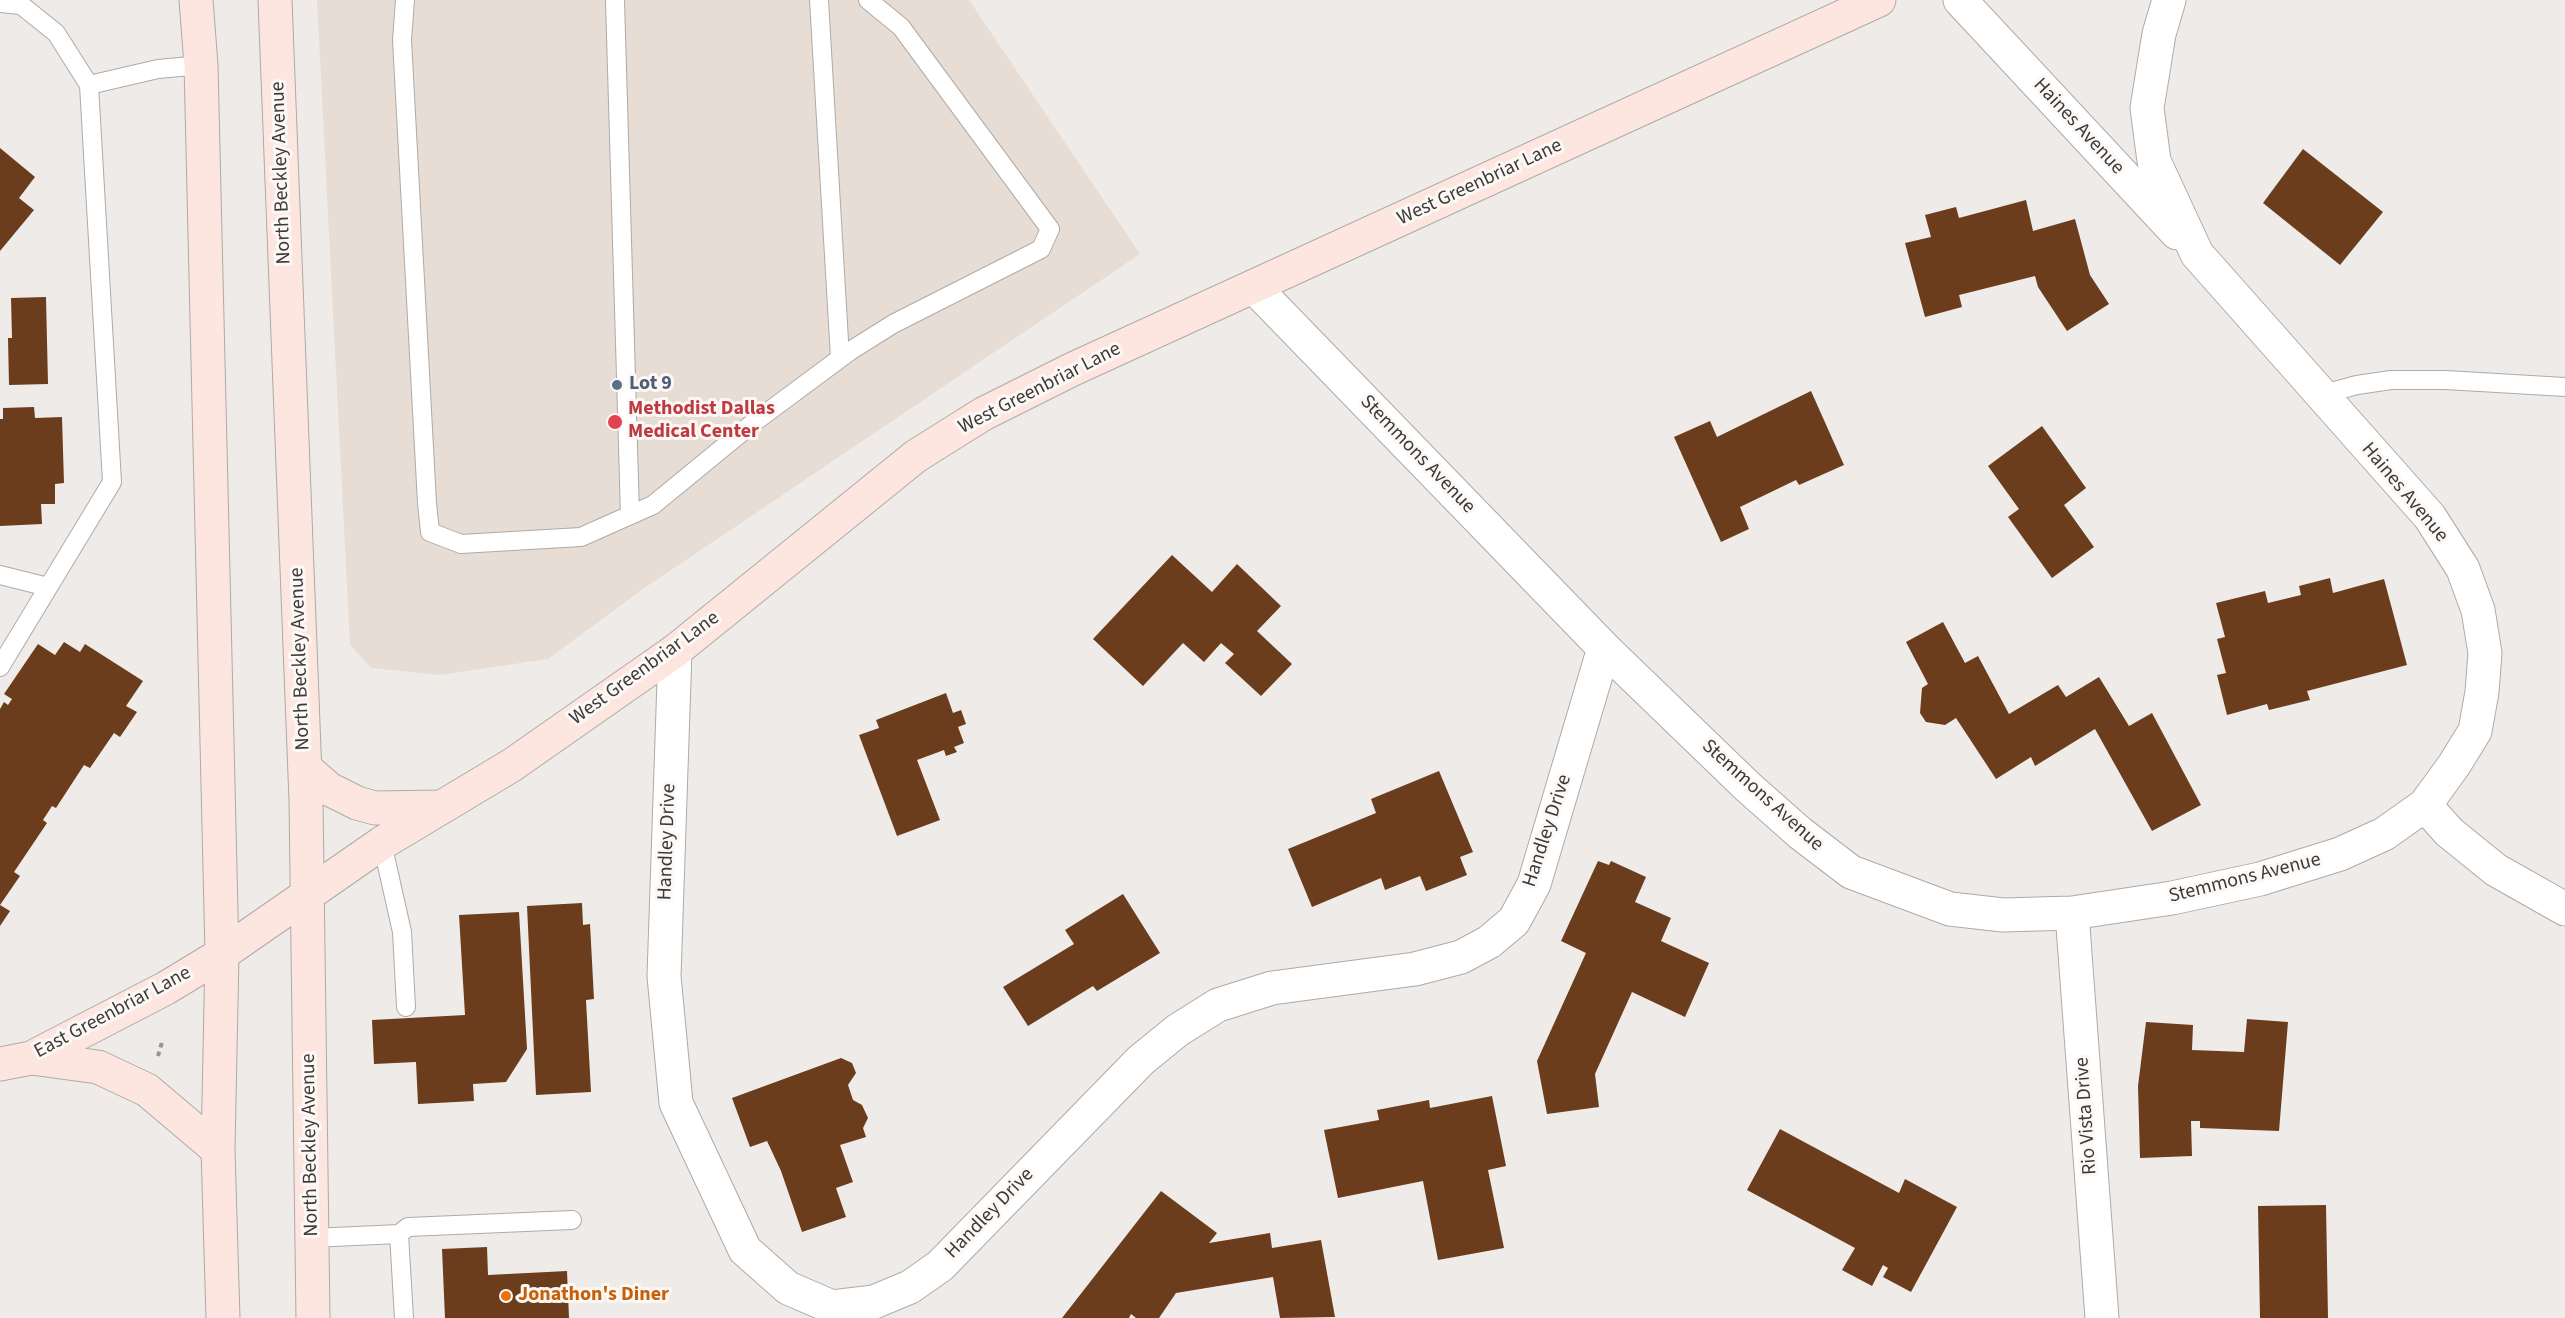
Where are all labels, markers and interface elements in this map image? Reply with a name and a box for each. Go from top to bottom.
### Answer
street label: Haines Avenue [2027,74,2129,180]
street label: North Beckley Avenue [267,81,297,265]
street label: West Greenbriar Lane [1394,134,1566,232]
street label: West Greenbriar Lane [955,338,1125,440]
place label: Lot 9 [629,373,672,397]
marker: Lot 9 [610,378,624,392]
street label: Stemmons Avenue [1354,391,1480,519]
place label: Methodist Dallas Medical Center [628,398,775,445]
marker: Methodist Dallas Medical Center [606,413,624,431]
street label: Haines Avenue [2355,438,2453,548]
street label: North Beckley Avenue [286,567,316,751]
street label: West Greenbriar Lane [566,607,724,731]
street label: Stemmons Avenue [1696,735,1828,857]
street label: Handley Drive [1519,772,1577,890]
street label: Handley Drive [654,783,682,901]
street label: Stemmons Avenue [2167,849,2323,909]
street label: East Greenbriar Lane [31,962,195,1064]
street label: North Beckley Avenue [297,1053,325,1237]
street label: Rio Vista Drive [2071,1056,2103,1176]
street label: Handley Drive [941,1164,1039,1264]
place label: Jonathon's Diner [518,1284,669,1308]
marker: Jonathon's Diner [499,1289,513,1303]

